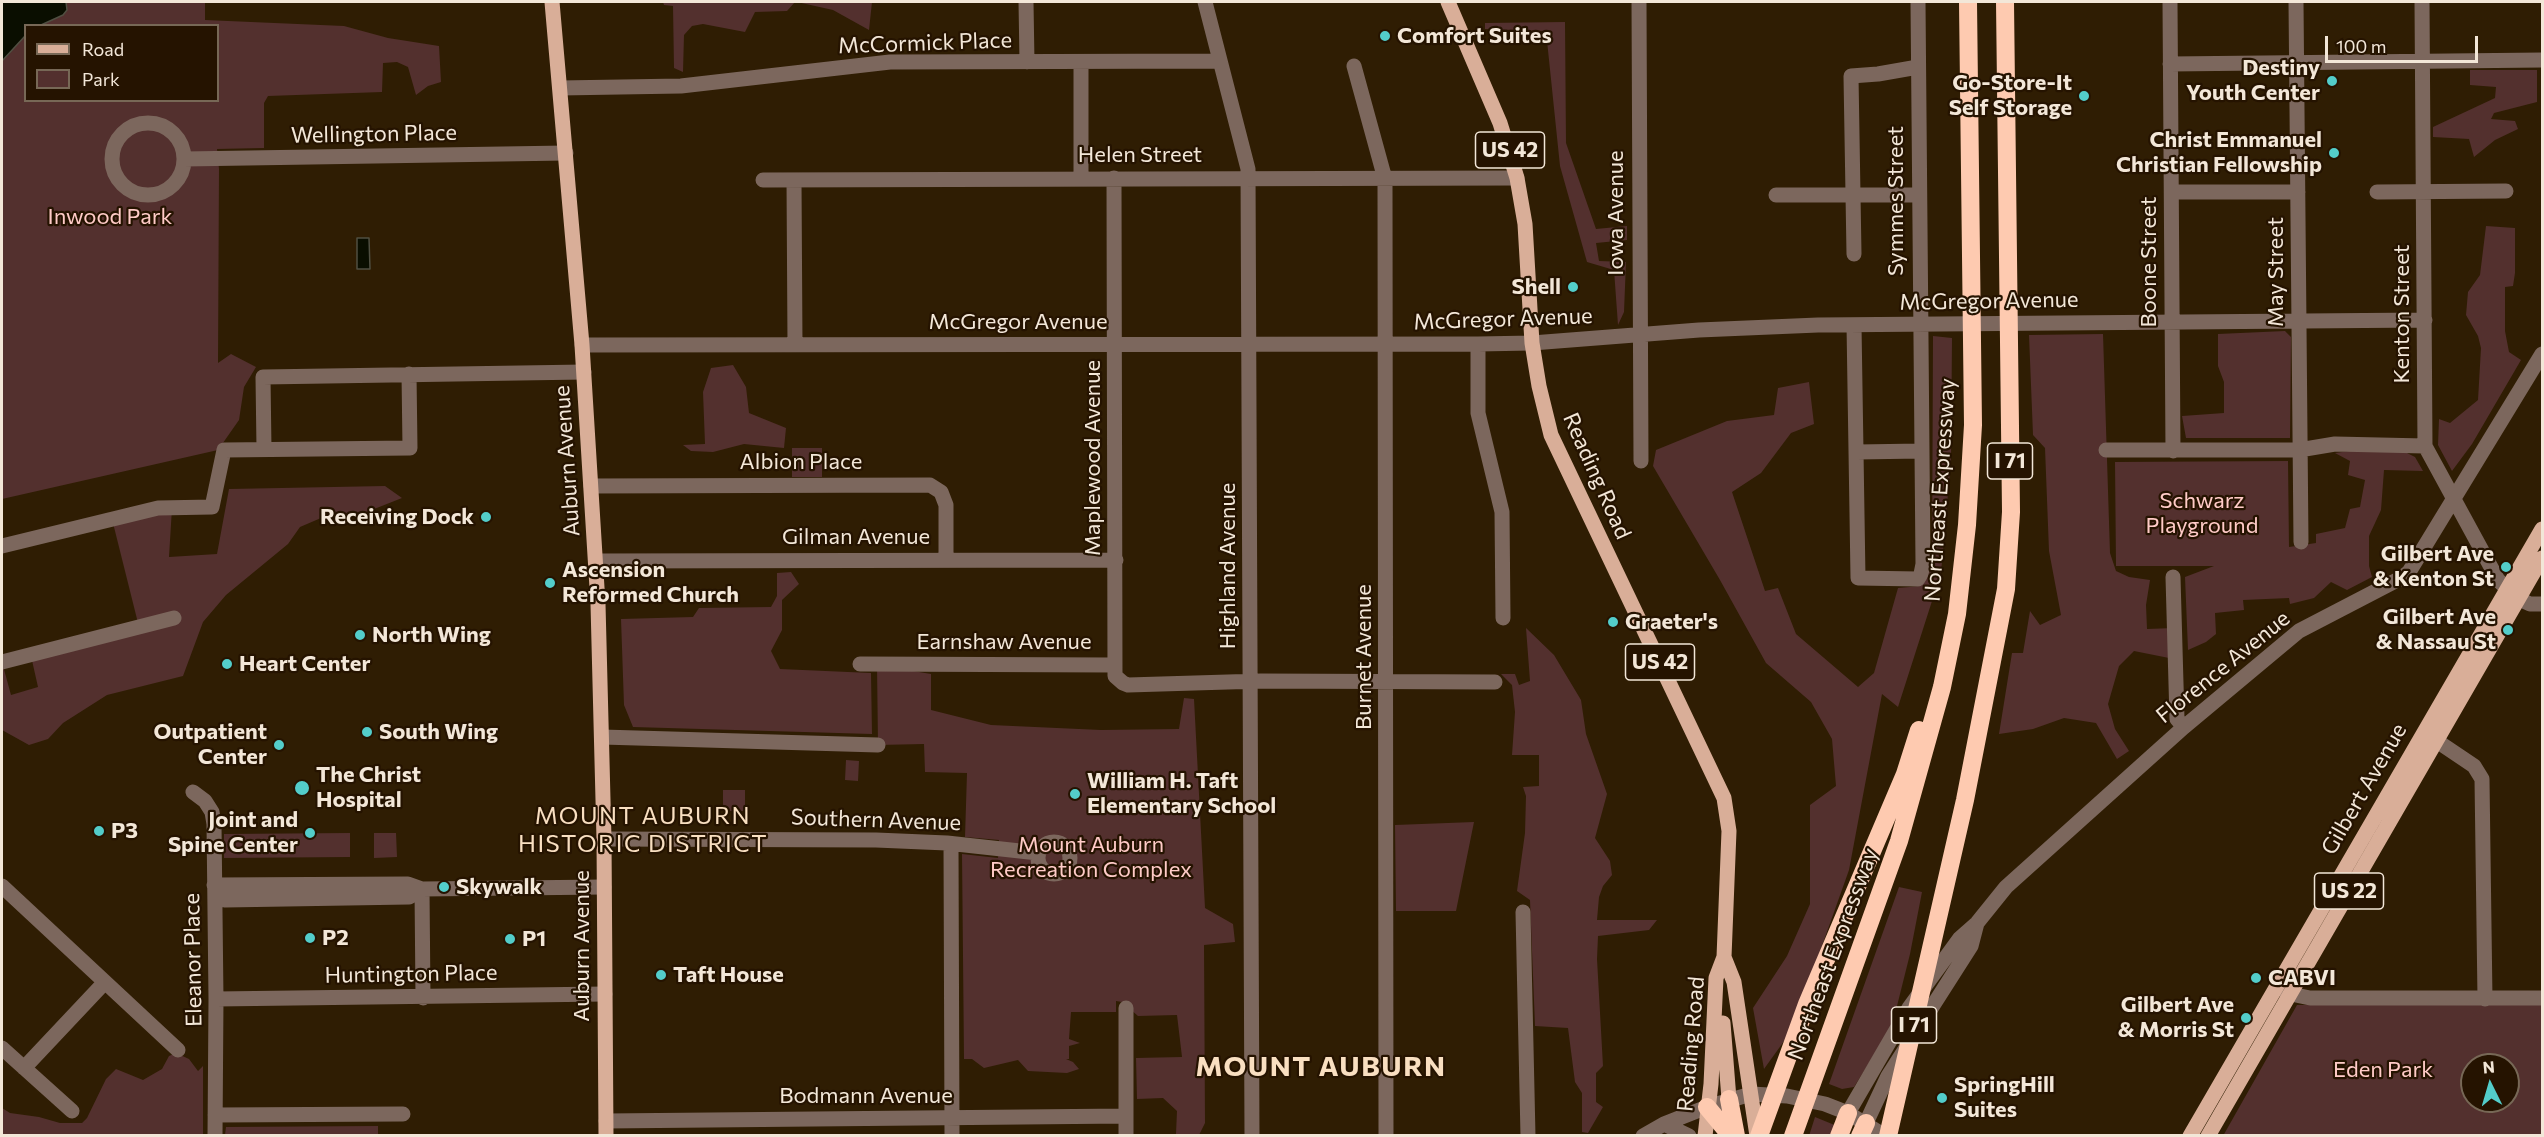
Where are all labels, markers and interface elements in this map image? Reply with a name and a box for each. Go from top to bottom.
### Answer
place label: Comfort Suites [1397,23,1552,49]
legend [24,24,219,102]
scale bar [2328,24,2481,62]
street label: McCormick Place [838,27,1012,59]
marker: Comfort Suites [1378,29,1392,43]
text: 100 m [2336,35,2386,57]
text: Road [82,38,124,60]
place label: Destiny Youth Center [2186,55,2320,106]
text: Park [82,68,120,90]
place label: Go-Store-It Self Storage [1949,70,2072,122]
marker: Destiny Youth Center [2325,74,2339,88]
marker: Go-Store-It Self Storage [2077,89,2091,103]
street label: Wellington Place [291,119,457,149]
street label: Symmes Street [1883,126,1909,276]
place label: Christ Emmanuel Christian Fellowship [2116,127,2322,178]
road number: US 42 [1476,132,1544,168]
street label: Helen Street [1078,142,1202,168]
marker: Christ Emmanuel Christian Fellowship [2327,146,2341,160]
street label: Iowa Avenue [1603,150,1629,276]
street label: Boone Street [2136,196,2162,328]
park label: Inwood Park [48,204,172,230]
street label: May Street [2263,217,2289,327]
street label: Kenton Street [2389,244,2415,384]
place label: Shell [1511,274,1561,300]
marker: Shell [1566,280,1580,294]
street label: McGregor Avenue [1899,286,2079,316]
street label: McGregor Avenue [1413,303,1593,335]
street label: McGregor Avenue [928,309,1108,335]
street label: Maplewood Avenue [1080,360,1106,556]
street label: Northeast Expressway [1919,377,1961,603]
street label: Auburn Avenue [549,385,585,537]
street label: Reading Road [1557,409,1637,543]
road number: I 71 [1988,443,2032,479]
street label: Albion Place [740,449,862,475]
street label: Highland Avenue [1215,483,1241,649]
park label: Schwarz Playground [2146,488,2258,540]
place label: Receiving Dock [320,504,474,530]
marker: Receiving Dock [479,510,493,524]
street label: Gilman Avenue [782,524,930,550]
place label: Gilbert Ave & Kenton St [2373,541,2494,592]
place label: Ascension Reformed Church [562,557,739,608]
marker: Gilbert Ave & Kenton St [2499,560,2513,574]
marker: Ascension Reformed Church [543,576,557,590]
street label: Burnet Avenue [1351,584,1377,730]
place label: Gilbert Ave & Nassau St [2376,604,2496,656]
street label: Florence Avenue [2151,605,2295,729]
place label: Graeter's [1625,609,1718,635]
marker: Graeter's [1606,615,1620,629]
place label: North Wing [372,622,491,648]
marker: Gilbert Ave & Nassau St [2501,623,2515,637]
marker: North Wing [353,628,367,642]
street label: Earnshaw Avenue [917,629,1091,655]
road number: US 42 [1626,644,1694,680]
place label: Heart Center [239,651,370,677]
marker: Heart Center [220,657,234,671]
place label: Outpatient Center [154,719,267,770]
place label: South Wing [379,719,498,745]
street label: Gilbert Avenue [2316,719,2412,859]
marker: South Wing [360,725,374,739]
marker: Outpatient Center [272,738,286,752]
place label: The Christ Hospital [316,762,421,813]
place label: William H. Taft Elementary School [1087,768,1276,819]
marker: The Christ Hospital [293,779,311,797]
marker: William H. Taft Elementary School [1068,787,1082,801]
district label: MOUNT AUBURN HISTORIC DISTRICT [518,802,768,858]
street label: Southern Avenue [790,804,962,836]
place label: Joint and Spine Center [168,807,298,858]
place label: P3 [111,818,138,844]
marker: P3 [92,824,106,838]
marker: Joint and Spine Center [303,826,317,840]
park label: Mount Auburn Recreation Complex [990,832,1192,884]
street label: Northeast Expressway [1782,844,1884,1064]
street label: Auburn Avenue [569,870,595,1022]
road number: US 22 [2314,873,2384,909]
place label: Skywalk [456,874,542,900]
marker: Skywalk [437,880,451,894]
street label: Eleanor Place [179,893,207,1027]
place label: P2 [322,925,349,951]
place label: P1 [522,926,546,952]
marker: P2 [303,931,317,945]
marker: P1 [503,932,517,946]
street label: Huntington Place [324,959,498,989]
place label: Taft House [673,962,784,988]
place label: CABVI [2268,965,2336,991]
marker: Taft House [654,968,668,982]
marker: CABVI [2249,971,2263,985]
street label: Reading Road [1672,975,1710,1113]
place label: Gilbert Ave & Morris St [2118,992,2234,1044]
road number: I 71 [1892,1007,1936,1043]
marker: Gilbert Ave & Morris St [2239,1011,2253,1025]
district label: MOUNT AUBURN [1195,1050,1447,1084]
north arrow [2460,1053,2520,1113]
park label: Eden Park [2333,1057,2433,1083]
text: N [2482,1057,2495,1077]
place label: SpringHill Suites [1954,1072,2055,1124]
street label: Bodmann Avenue [779,1083,953,1109]
marker: SpringHill Suites [1935,1091,1949,1105]

